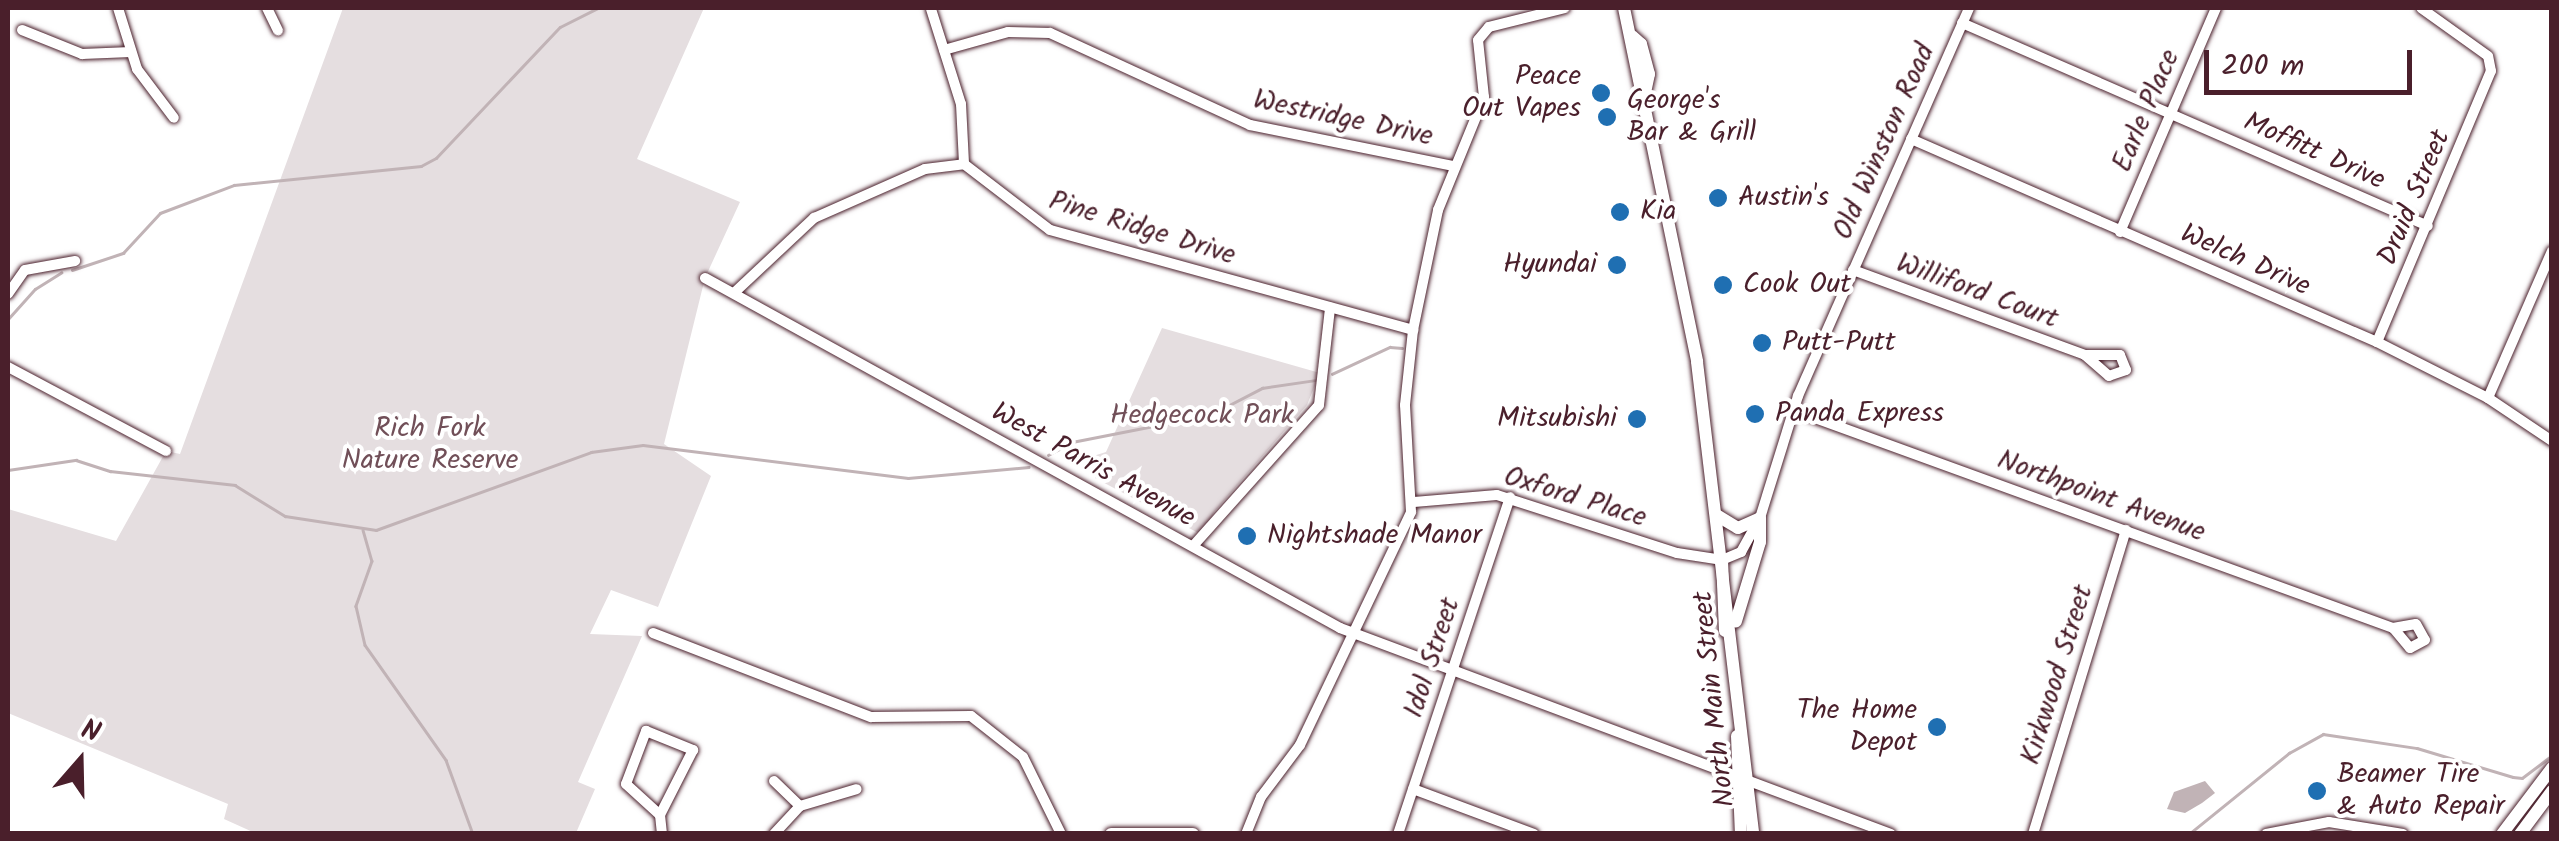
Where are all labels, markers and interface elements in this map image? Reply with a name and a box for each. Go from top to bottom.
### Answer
scale bar [2209,30,2416,92]
street label: Old Winston Road [1827,39,1943,245]
text: 200 m [2221,43,2304,91]
street label: Earle Place [2106,45,2188,177]
place label: Peace Out Vapes [1462,60,1581,126]
marker: Peace Out Vapes [1590,82,1612,104]
street label: Westridge Drive [1250,84,1436,154]
place label: George's Bar & Grill [1627,84,1756,150]
marker: George's Bar & Grill [1596,106,1618,128]
street label: Moffitt Drive [2238,106,2390,198]
street label: Druid Street [2371,125,2459,271]
place label: Austin's [1738,181,1829,215]
street label: Pine Ridge Drive [1045,185,1239,273]
marker: Austin's [1707,187,1729,209]
place label: Kia [1640,195,1676,229]
marker: Kia [1609,201,1631,223]
street label: Welch Drive [2175,217,2315,305]
street label: Williford Court [1892,247,2062,337]
place label: Hyundai [1503,248,1597,282]
marker: Hyundai [1606,254,1628,276]
place label: Cook Out [1743,268,1851,302]
marker: Cook Out [1712,274,1734,296]
place label: Putt-Putt [1782,326,1896,360]
marker: Putt-Putt [1751,332,1773,354]
street label: West Parris Avenue [985,396,1201,536]
place label: Panda Express [1775,397,1944,431]
park label: Hedgecock Park [1110,399,1294,433]
place label: Mitsubishi [1497,402,1617,436]
marker: Panda Express [1744,403,1766,425]
marker: Mitsubishi [1626,408,1648,430]
park label: Rich Fork Nature Reserve [342,412,518,478]
street label: Northpoint Avenue [1992,444,2210,550]
street label: Oxford Place [1500,460,1650,536]
place label: Nightshade Manor [1267,519,1482,553]
marker: Nightshade Manor [1236,525,1258,547]
street label: Kirkwood Street [2015,581,2101,769]
street label: North Main Street [1687,589,1743,809]
street label: Idol Street [1398,594,1468,722]
place label: The Home Depot [1797,694,1917,760]
text: N [74,708,106,757]
north arrow [30,711,130,811]
marker: The Home Depot [1926,716,1948,738]
place label: Beamer Tire & Auto Repair [2337,758,2505,824]
marker: Beamer Tire & Auto Repair [2306,780,2328,802]

